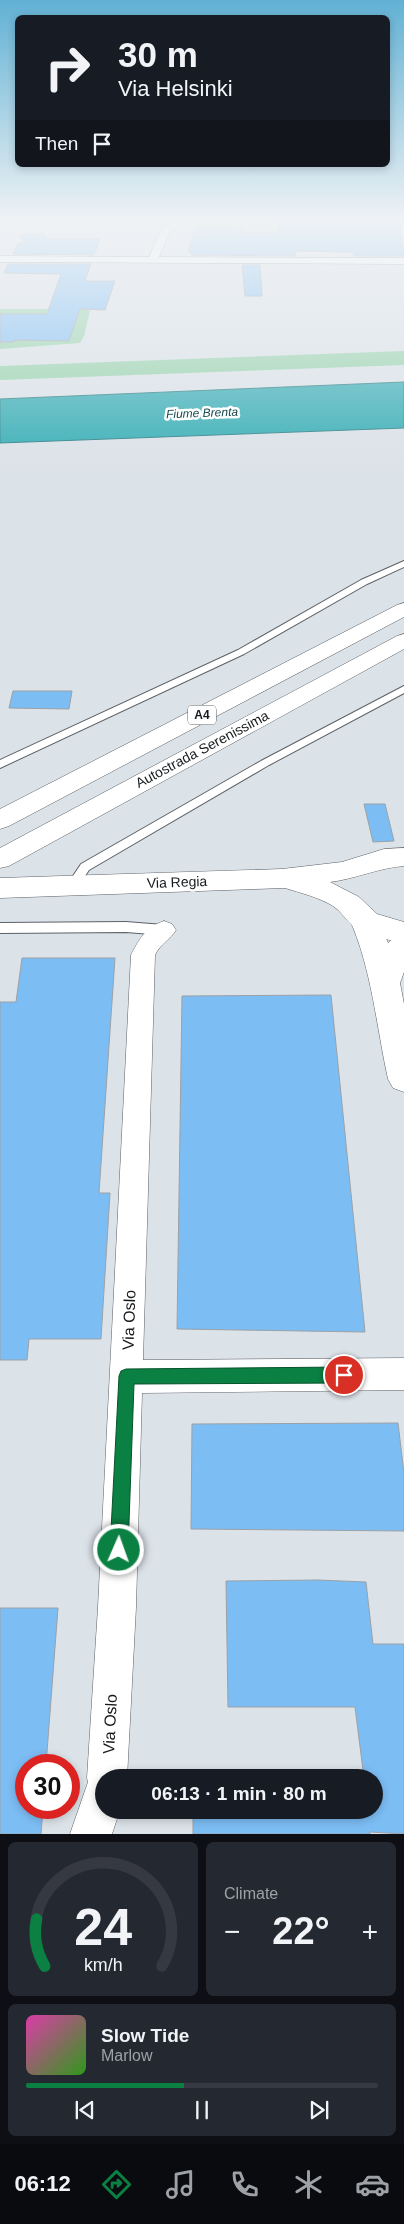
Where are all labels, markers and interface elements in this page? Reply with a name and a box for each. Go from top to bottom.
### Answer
icon: right [35,35,100,100]
text: 30 m [118,35,198,74]
text: Via Helsinki [118,76,233,101]
icon: arrive [88,130,116,158]
text: Then [35,133,78,154]
water label: Fiume Brenta [166,405,239,421]
road number: A4 [188,706,216,724]
street label: Autostrada Serenissima [133,707,272,791]
street label: Via Regia [147,873,208,891]
street label: Via Oslo [119,1290,139,1350]
pin [323,1354,365,1396]
icon: arrive [330,1361,358,1389]
position arrow [92,1523,144,1575]
street label: Via Oslo [100,1693,120,1754]
speed limit sign: 30 [15,1754,80,1819]
text: 06:13 · 1 min · 80 m [151,1783,327,1804]
text: Climate [224,1885,278,1902]
text: 24 [74,1898,132,1956]
text: 22° [272,1910,330,1952]
text: − [224,1916,240,1947]
text: + [362,1916,378,1947]
text: km/h [84,1955,122,1975]
text: Slow Tide [101,2025,189,2046]
text: Marlow [101,2047,153,2064]
icon: previous [71,2096,99,2124]
icon: pause [188,2096,216,2124]
icon: next [305,2096,333,2124]
icon: directions [99,2167,134,2202]
icon: music [163,2167,198,2202]
icon: phone [227,2167,262,2202]
icon: climate [291,2167,326,2202]
icon: car [355,2167,390,2202]
text: 06:12 [14,2171,71,2196]

